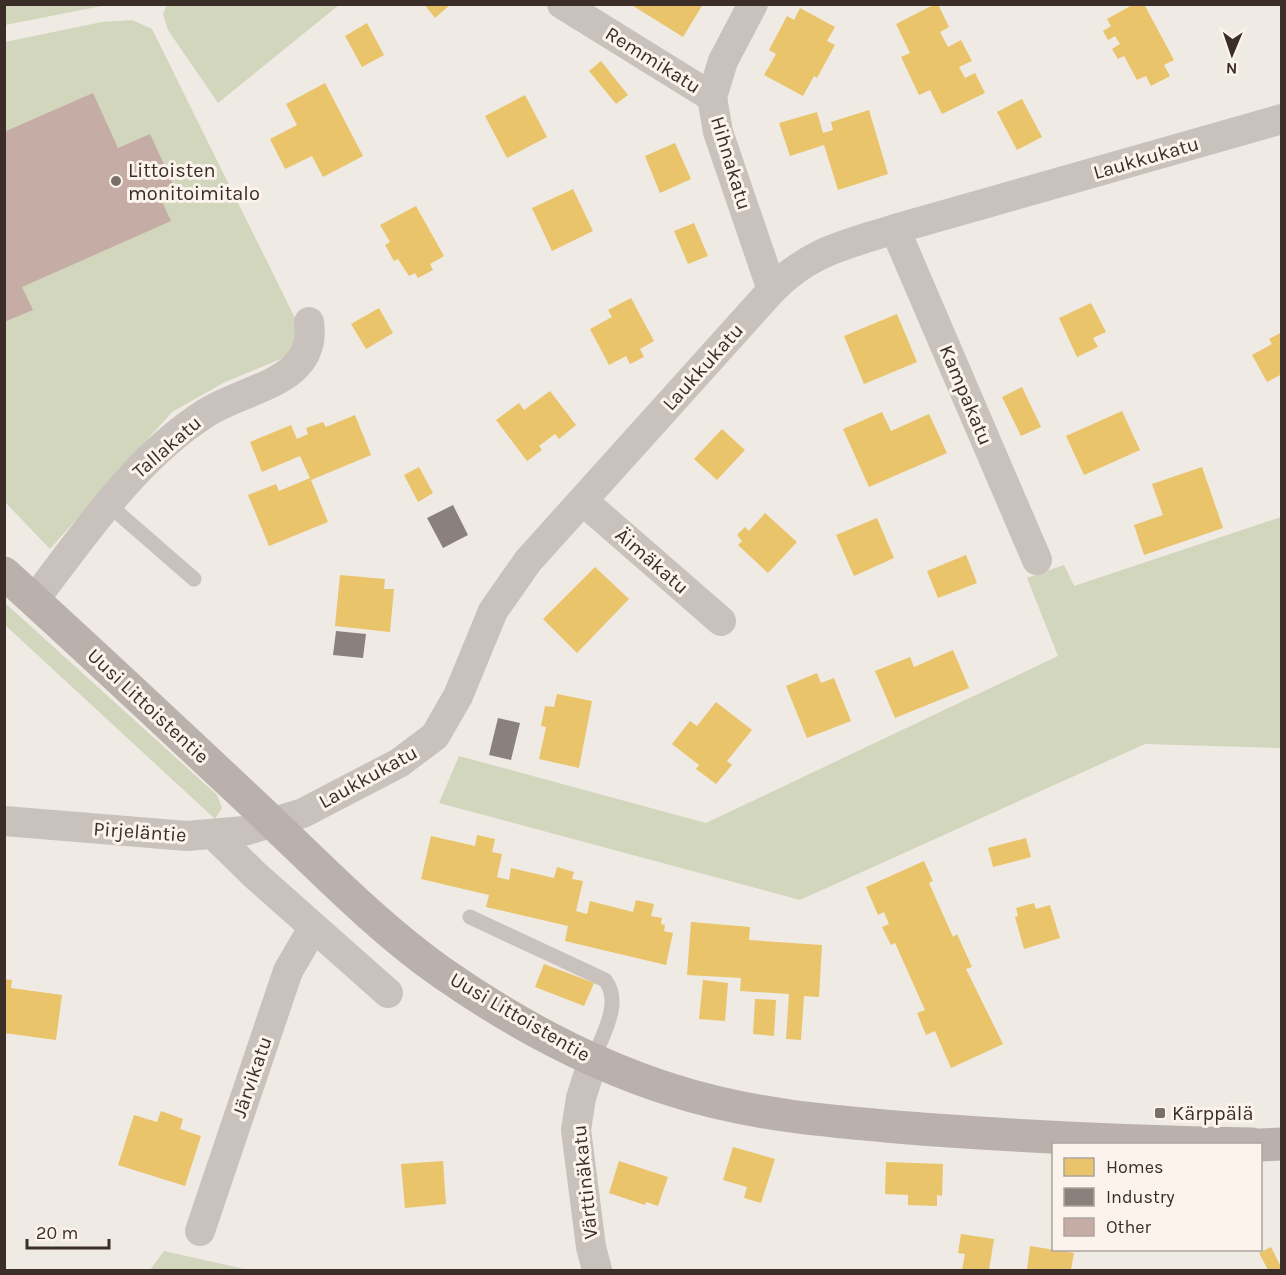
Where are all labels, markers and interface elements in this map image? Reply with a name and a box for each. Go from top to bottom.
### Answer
street label: Remmikatu [601,22,705,98]
north arrow [1202,24,1262,84]
text: N [1225,59,1238,78]
street label: Hihnakatu [706,114,756,212]
street label: Laukkukatu [1090,132,1202,184]
place label: Littoisten monitoimitalo [128,159,260,205]
marker: Littoisten monitoimitalo [109,174,123,188]
street label: Laukkukatu [658,319,748,415]
street label: Kampakatu [935,341,997,449]
street label: Tallakatu [128,411,206,483]
street label: Äimäkatu [611,523,693,599]
street label: Uusi Littoistentie [82,644,214,768]
street label: Laukkukatu [315,741,421,813]
street label: Pirjeläntie [93,817,187,847]
street label: Uusi Littoistentie [446,968,594,1066]
street label: Järvikatu [227,1033,277,1121]
place label: Kärppälä [1172,1102,1253,1125]
marker: Kärppälä [1153,1106,1167,1120]
street label: Värttinäkatu [568,1124,602,1240]
legend [1052,1143,1262,1251]
text: Homes [1106,1156,1163,1178]
text: Industry [1106,1186,1175,1208]
scale bar [27,1212,110,1250]
text: Other [1106,1216,1151,1238]
text: 20 m [36,1222,78,1244]

